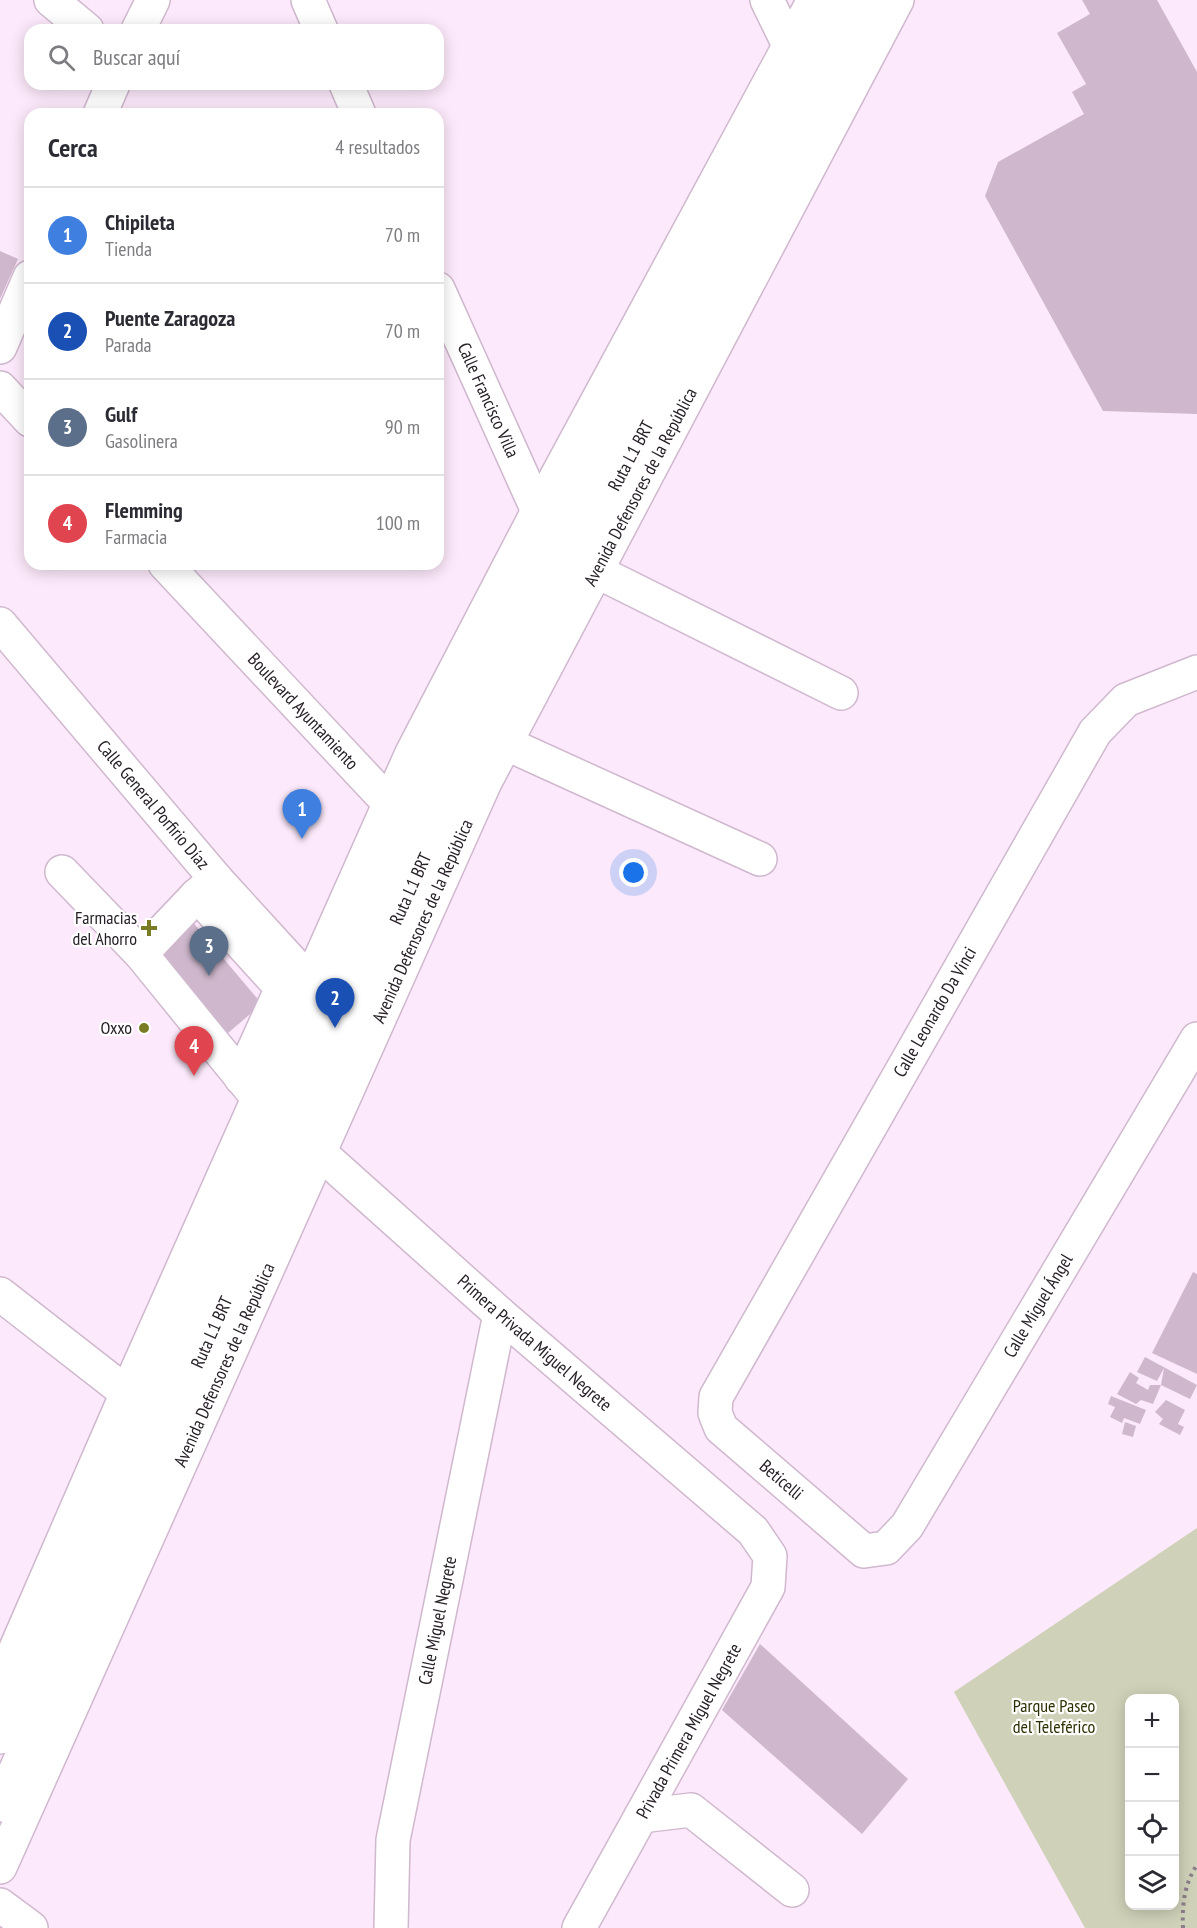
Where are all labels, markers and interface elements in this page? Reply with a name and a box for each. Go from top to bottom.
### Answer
search box [24,24,444,90]
icon: search [45,41,78,74]
text: Buscar aquí [93,43,180,71]
text: Cerca [48,131,98,164]
text: 4 resultados [335,134,420,160]
text: Chipileta [105,208,175,236]
text: 1 [63,222,72,248]
text: 70 m [385,222,420,248]
text: Tienda [105,236,152,262]
text: Puente Zaragoza [105,304,235,332]
text: 2 [63,318,72,344]
text: 70 m [385,318,420,344]
text: Parada [105,332,152,358]
street label: Calle Francisco Villa [453,339,524,461]
street label: Avenida Defensores de la República [578,384,702,590]
text: Gulf [105,400,137,428]
text: 3 [63,414,72,440]
text: 90 m [385,414,420,440]
street label: Ruta L1 BRT [602,417,658,495]
text: Gasolinera [105,428,178,454]
text: Flemming [105,496,183,524]
text: 4 [63,510,72,536]
text: 100 m [376,510,420,536]
text: Farmacia [105,524,167,550]
street label: Boulevard Ayuntamiento [243,648,364,774]
street label: Calle General Porfirio Díaz [92,735,215,874]
pin: 1 [282,790,322,839]
street label: Avenida Defensores de la República [367,816,478,1026]
street label: Ruta L1 BRT [384,849,436,928]
your location [619,858,648,887]
place label: Farmacias del Ahorro [72,906,137,950]
marker: Farmacias del Ahorro [142,921,156,935]
pin: 3 [190,926,228,976]
street label: Calle Leonardo Da Vinci [888,943,981,1081]
pin: 2 [316,978,354,1028]
place label: Oxxo [101,1016,132,1039]
marker: Oxxo [137,1021,151,1035]
pin: 4 [174,1026,214,1076]
street label: Calle Miguel Ángel [998,1249,1078,1362]
street label: Avenida Defensores de la República [168,1259,280,1470]
street label: Primera Privada Miguel Negrete [453,1269,617,1416]
street label: Ruta L1 BRT [185,1293,237,1372]
street label: Beticelli [755,1454,808,1505]
street label: Calle Miguel Negrete [413,1554,461,1687]
street label: Privada Primera Miguel Negrete [631,1639,746,1822]
park label: Parque Paseo del Teleférico [1013,1694,1096,1738]
map controls [1125,1694,1179,1910]
button: + [1125,1694,1179,1748]
button: − [1125,1748,1179,1802]
button: locate [1125,1802,1179,1856]
button: layers [1125,1856,1179,1910]

